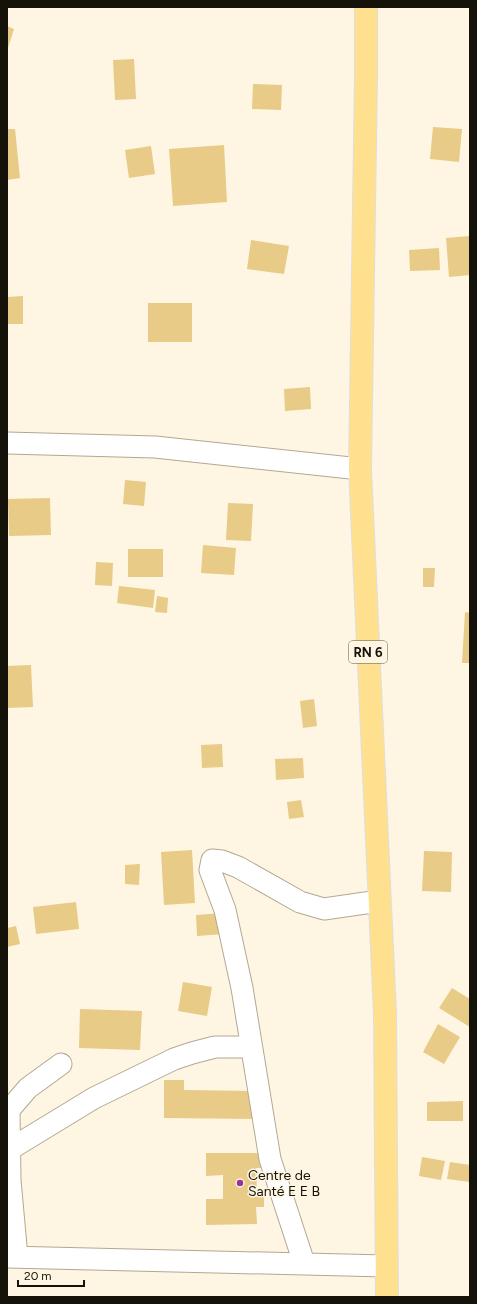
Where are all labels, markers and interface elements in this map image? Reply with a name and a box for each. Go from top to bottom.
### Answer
road number: RN 6 [349,641,387,663]
place label: Centre de Santé E E B [248,1167,320,1200]
marker: Centre de Santé E E B [235,1178,245,1188]
scale bar [18,1262,84,1288]
text: 20 m [24,1269,52,1283]

